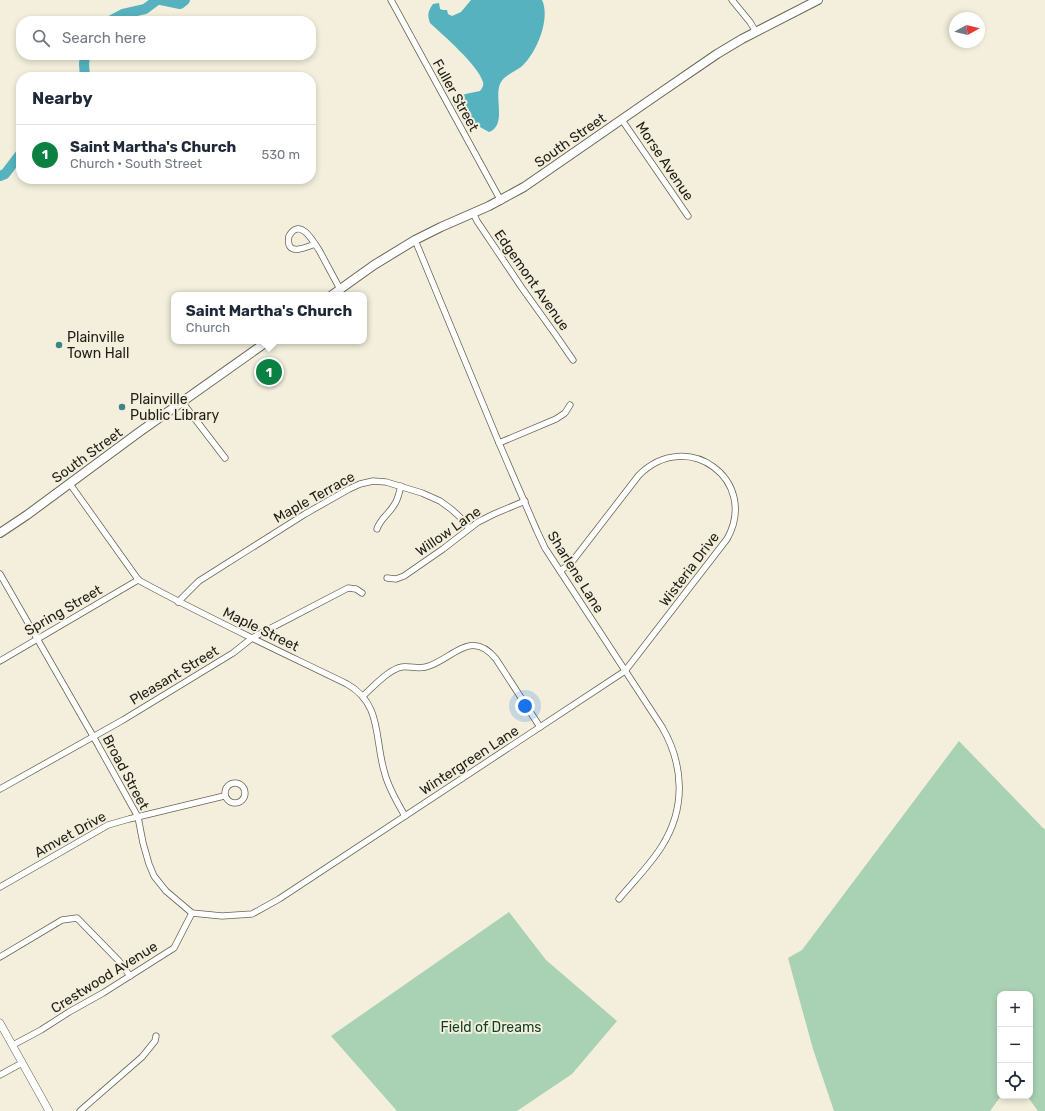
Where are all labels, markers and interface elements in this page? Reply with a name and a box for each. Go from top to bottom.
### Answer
north arrow [949,12,985,48]
search box [16,16,316,60]
icon: search [30,27,52,49]
text: Search here [62,29,146,47]
street label: Fuller Street [429,56,483,135]
text: Nearby [32,88,93,108]
street label: South Street [531,109,610,171]
street label: Morse Avenue [632,119,697,204]
text: Saint Martha's Church [70,138,236,156]
text: 1 [42,147,48,162]
text: 530 m [261,147,300,162]
text: Church · South Street [70,156,202,171]
street label: Edgemont Avenue [490,227,573,334]
popup [171,292,367,344]
text: Saint Martha's Church [186,302,352,320]
text: Church [186,320,230,335]
place label: Plainville Town Hall [67,329,129,362]
marker: Plainville Town Hall [54,340,64,350]
pin: 1 [256,357,282,387]
place label: Plainville Public Library [130,391,220,424]
marker: Plainville Public Library [117,402,127,412]
street label: South Street [49,424,126,487]
street label: Maple Terrace [271,468,358,527]
street label: Willow Lane [412,503,484,560]
street label: Sharlene Lane [544,528,608,616]
street label: Wisteria Drive [656,529,723,610]
street label: Spring Street [22,581,105,639]
street label: Maple Street [220,604,302,655]
street label: Pleasant Street [127,642,222,709]
your location [515,696,535,716]
street label: Wintergreen Lane [417,722,522,799]
street label: Broad Street [99,732,153,813]
street label: Amvet Drive [31,808,109,861]
street label: Crestwood Avenue [48,938,161,1017]
map controls [997,991,1033,1099]
button: + [997,991,1033,1027]
park label: Field of Dreams [440,1019,542,1036]
button: − [997,1027,1033,1063]
button: locate [997,1063,1033,1099]

